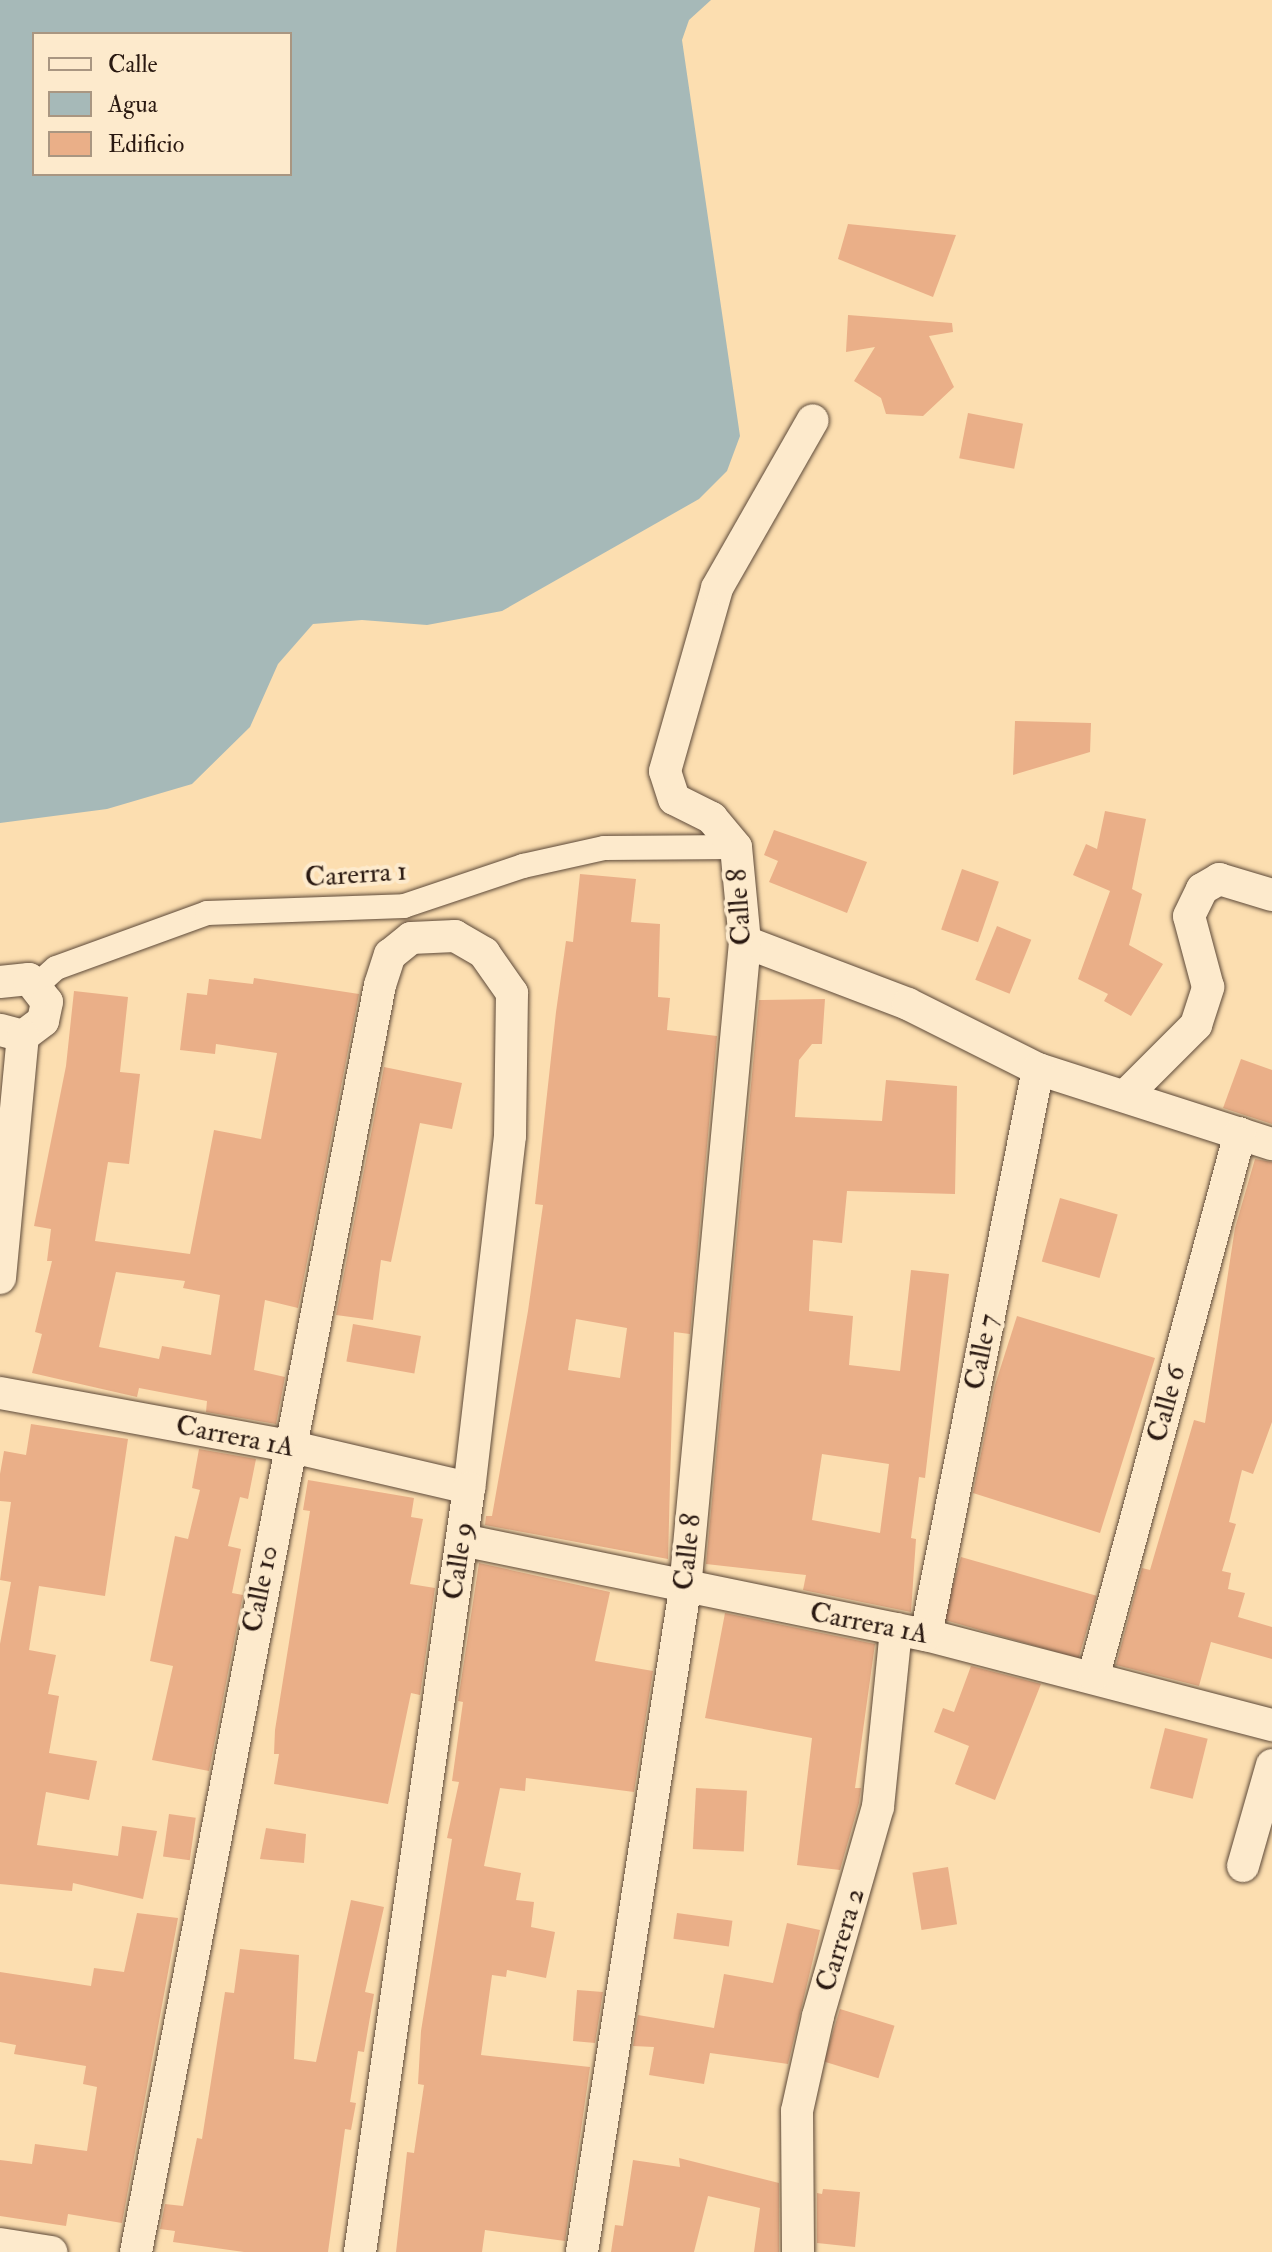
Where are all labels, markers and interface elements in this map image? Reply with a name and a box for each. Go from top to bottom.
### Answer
legend [32,32,292,176]
text: Calle [108,49,158,80]
text: Agua [108,89,158,120]
text: Edificio [108,129,184,160]
street label: Carerra 1 [304,855,408,895]
street label: Calle 8 [721,867,759,947]
street label: Calle 7 [958,1311,1006,1393]
street label: Calle 6 [1141,1362,1193,1446]
street label: Carrera 1A [173,1409,297,1465]
street label: Calle 8 [667,1512,709,1592]
street label: Calle 9 [437,1520,481,1602]
street label: Calle 10 [236,1543,286,1635]
street label: Carrera 1A [807,1596,931,1652]
street label: Carrera 2 [809,1884,873,1996]

